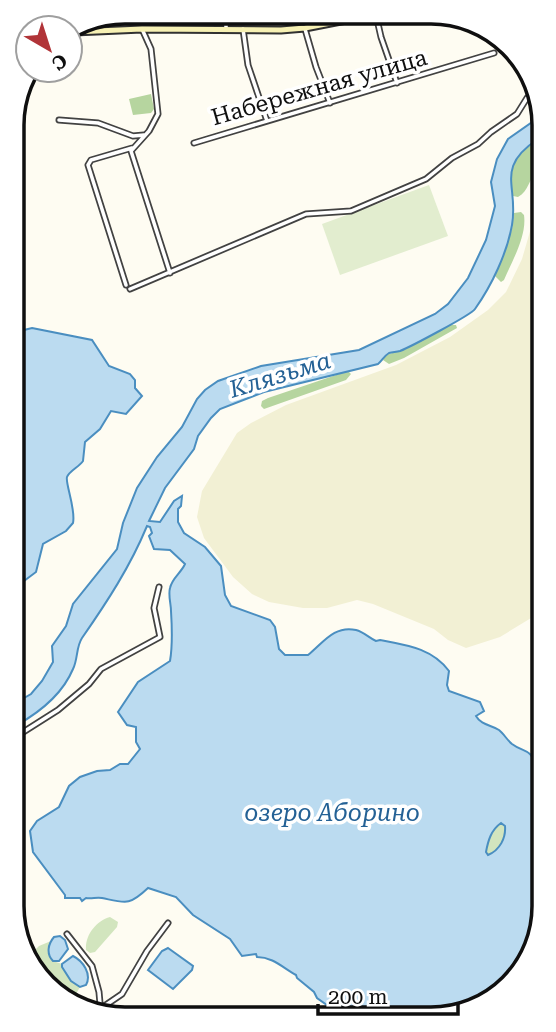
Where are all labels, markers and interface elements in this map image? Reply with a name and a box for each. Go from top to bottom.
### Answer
north arrow [14,14,84,84]
street label: Набережная улица [208,44,431,131]
text: С [47,49,72,75]
water label: Клязьма [225,346,334,404]
water label: озеро Аборино [244,799,420,827]
scale bar [318,972,458,1016]
text: 200 m [328,985,388,1009]

